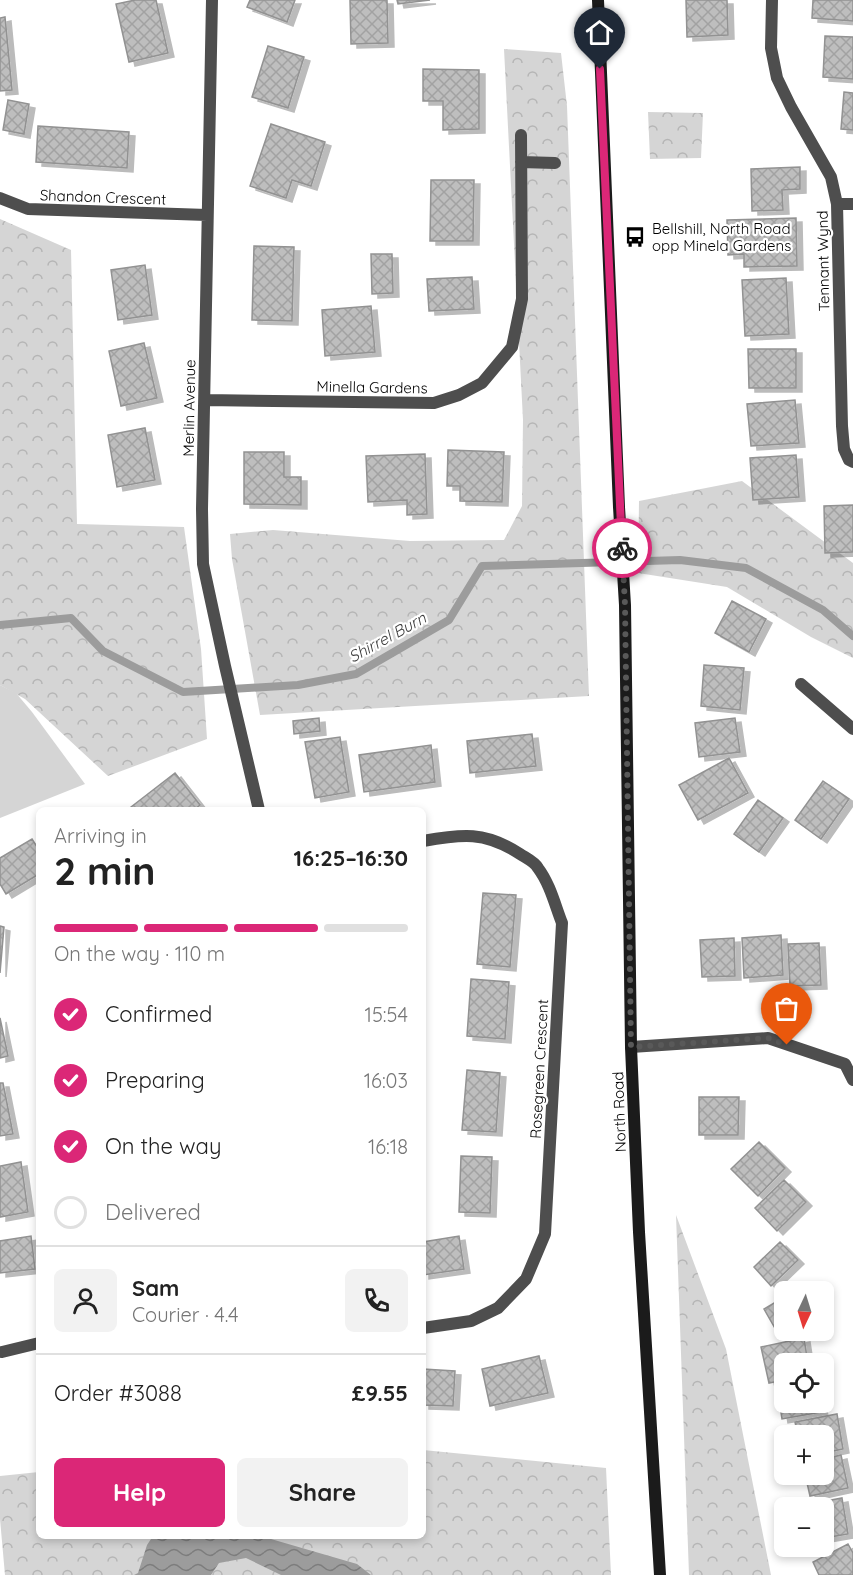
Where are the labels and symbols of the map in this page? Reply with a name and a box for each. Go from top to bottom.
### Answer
pin [574,7,625,69]
street label: Shandon Crescent [40,185,166,209]
street label: Tennant Wynd [813,210,833,312]
place label: Bellshill, North Road opp Minela Gardens [652,219,791,255]
bus stop icon: Bellshill, North Road opp Minela Gardens [623,225,647,249]
street label: Merlin Avenue [179,359,199,457]
street label: Minella Gardens [316,377,428,397]
courier [592,518,652,578]
water label: Shirrel Burn [345,607,430,666]
pin [761,983,812,1045]
street label: Rosegreen Crescent [526,999,552,1139]
street label: North Road [608,1071,630,1153]
north arrow [774,1281,834,1341]

